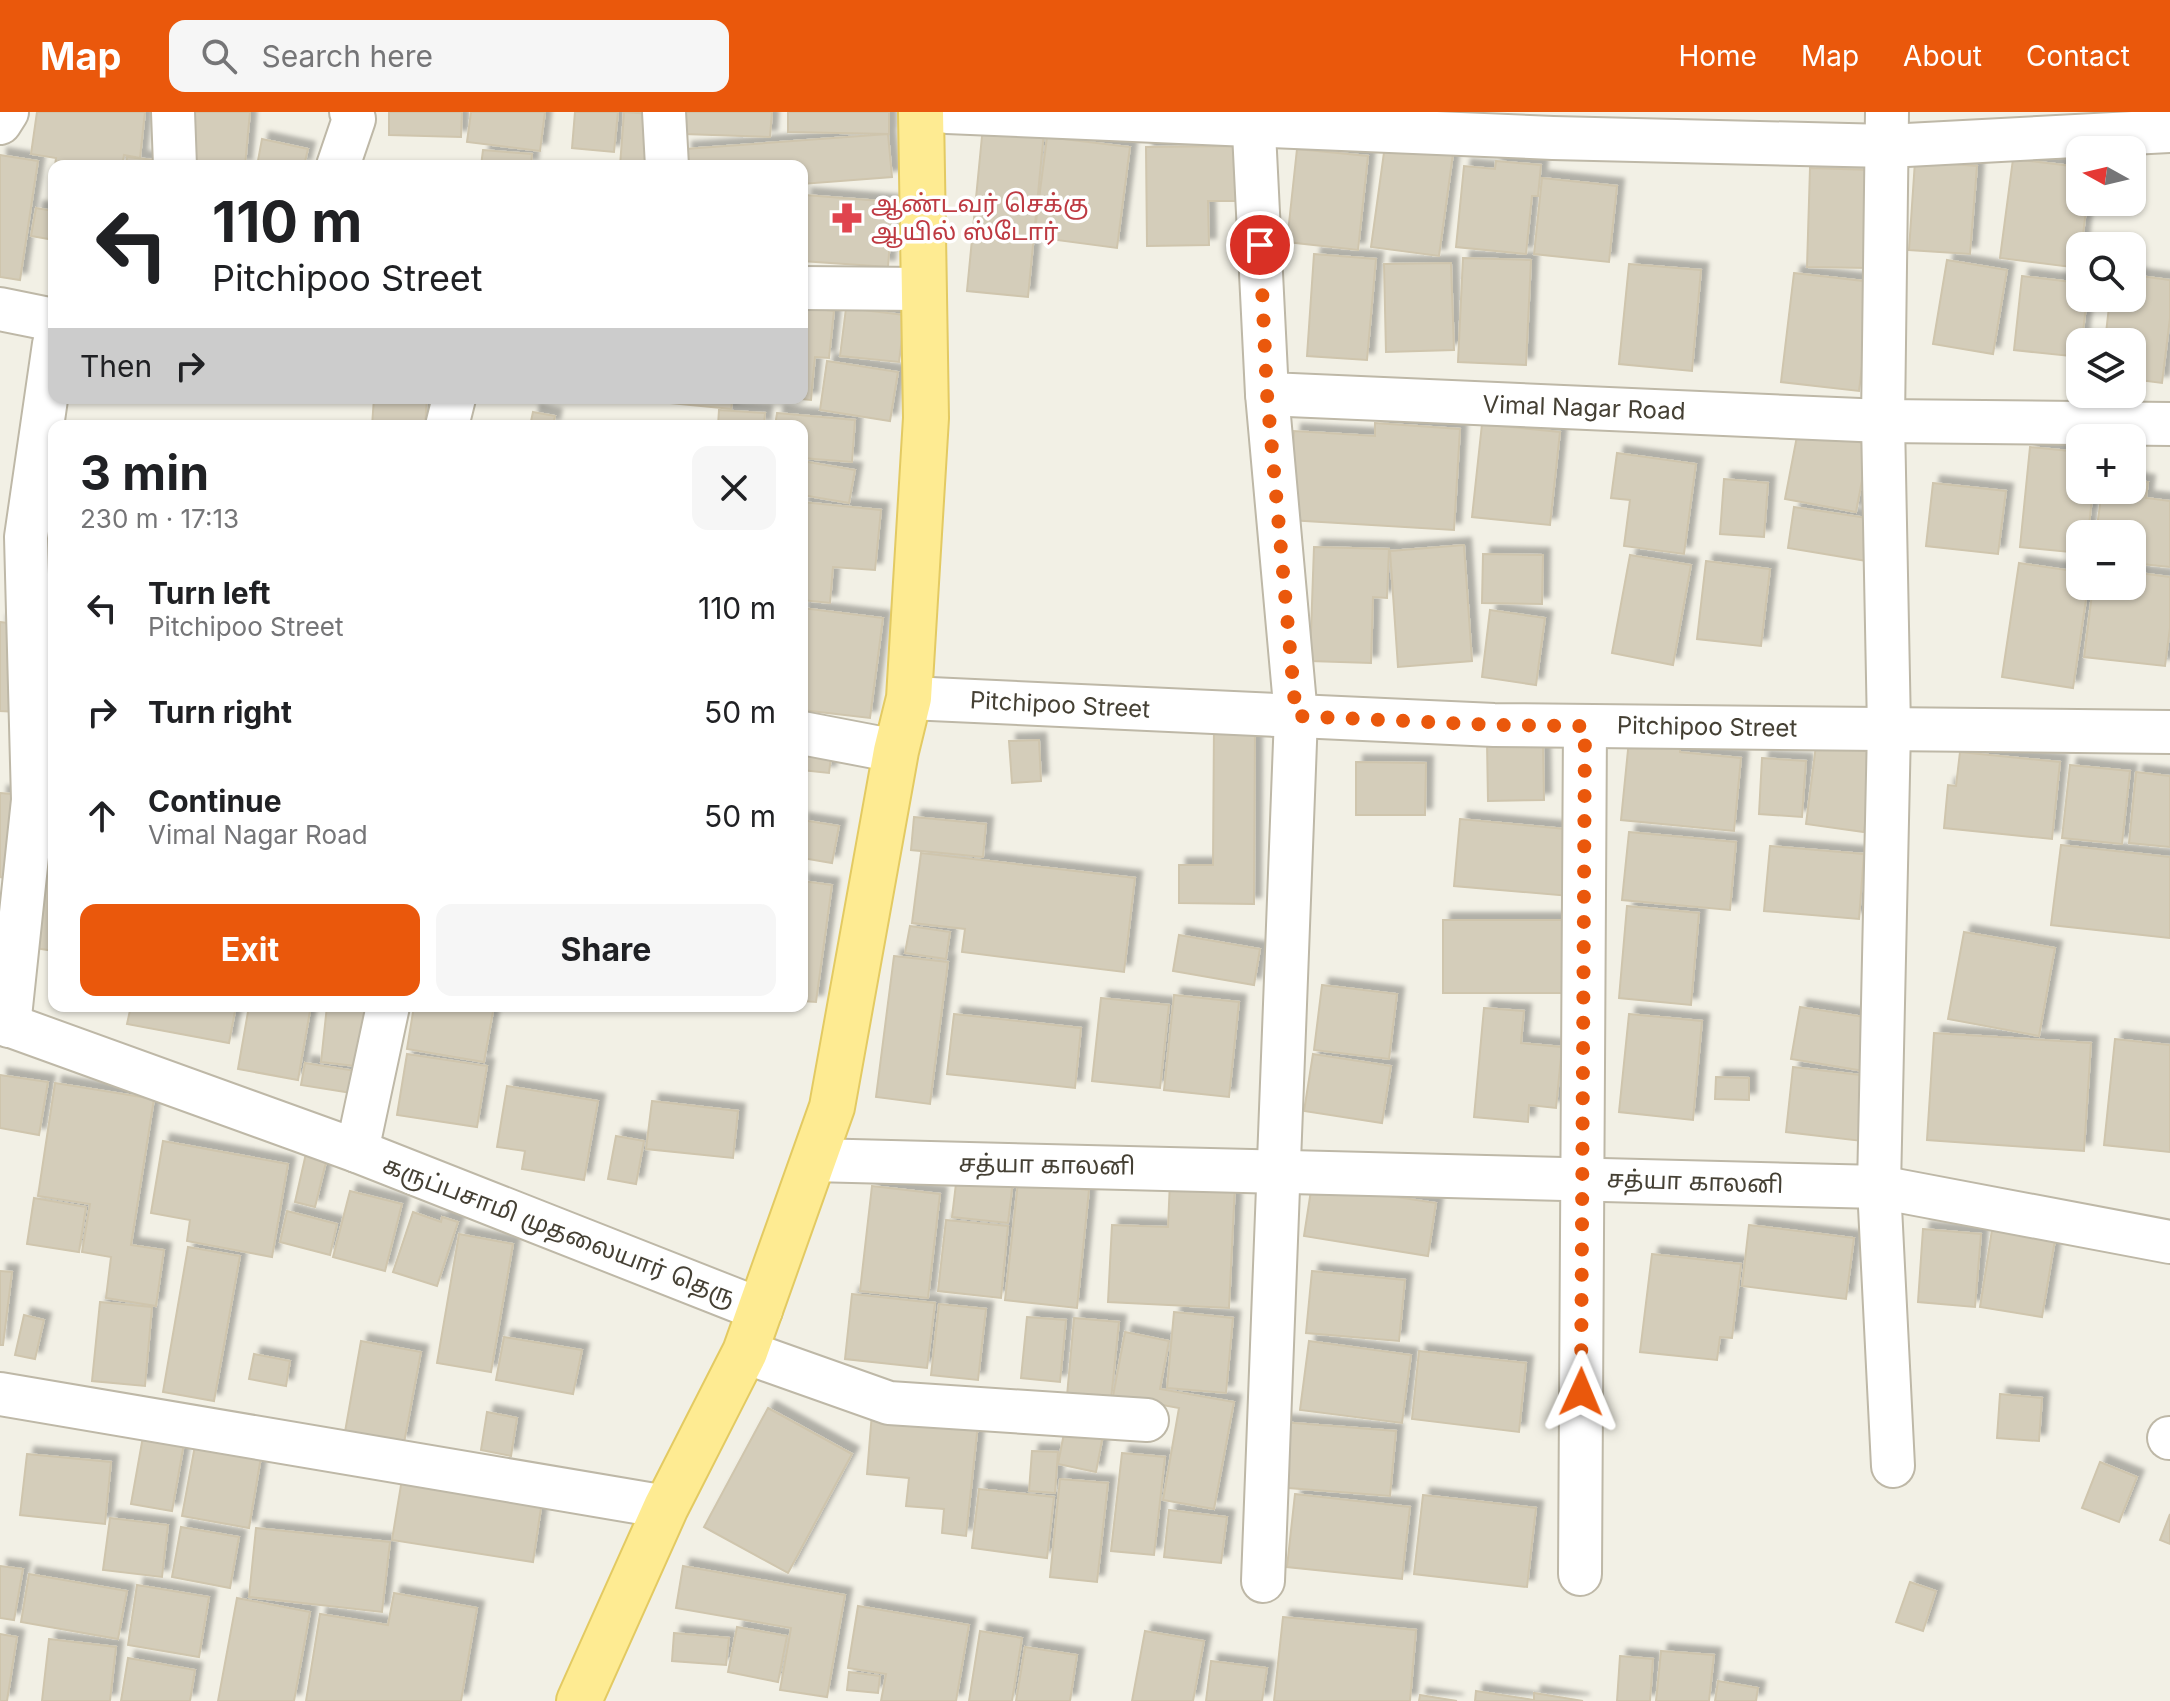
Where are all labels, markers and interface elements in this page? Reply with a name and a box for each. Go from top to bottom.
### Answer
search box [169,20,729,92]
text: Map [40,33,121,79]
icon: search [197,34,241,78]
text: Search here [261,38,433,74]
text: Home [1678,39,1757,73]
text: Map [1801,39,1859,73]
text: About [1903,39,1982,73]
text: Contact [2026,39,2130,73]
north arrow [2066,136,2146,216]
map controls [2066,136,2146,600]
text: 110 m [212,188,362,256]
place label: ஆண்டவர் செக்கு ஆயில் ஸ்டோர் [871,189,1088,248]
icon: left [80,192,184,296]
pharmacy icon: ஆண்டவர் செக்கு ஆயில் ஸ்டோர் [830,201,864,235]
pin [1226,211,1294,279]
icon: arrive [1238,223,1282,267]
button: search [2066,232,2146,312]
text: Pitchipoo Street [212,256,483,300]
button: layers [2066,328,2146,408]
icon: right [168,344,212,388]
text: Then [80,348,152,384]
street label: Vimal Nagar Road [1482,389,1686,426]
button: + [2066,424,2146,504]
text: 3 min [80,443,209,502]
button: close [692,446,776,530]
text: 230 m · 17:13 [80,503,239,534]
button: − [2066,520,2146,600]
text: Turn left [148,575,270,611]
icon: left [80,586,124,630]
text: 110 m [698,590,776,626]
text: Pitchipoo Street [148,611,343,642]
street label: Pitchipoo Street [969,685,1151,724]
icon: right [80,690,124,734]
text: Turn right [148,694,292,730]
text: 50 m [704,694,776,730]
street label: Pitchipoo Street [1617,710,1798,743]
text: Continue [148,783,282,819]
icon: ahead [80,794,124,838]
text: 50 m [704,798,776,834]
text: Vimal Nagar Road [148,819,368,850]
button: Exit [80,904,420,996]
button: Share [436,904,776,996]
street label: சத்யா காலனி [958,1148,1136,1183]
street label: கருப்பசாமி முதலையார் தெரு [378,1150,739,1313]
street label: சத்யா காலனி [1606,1164,1784,1201]
position arrow [1539,1350,1623,1434]

